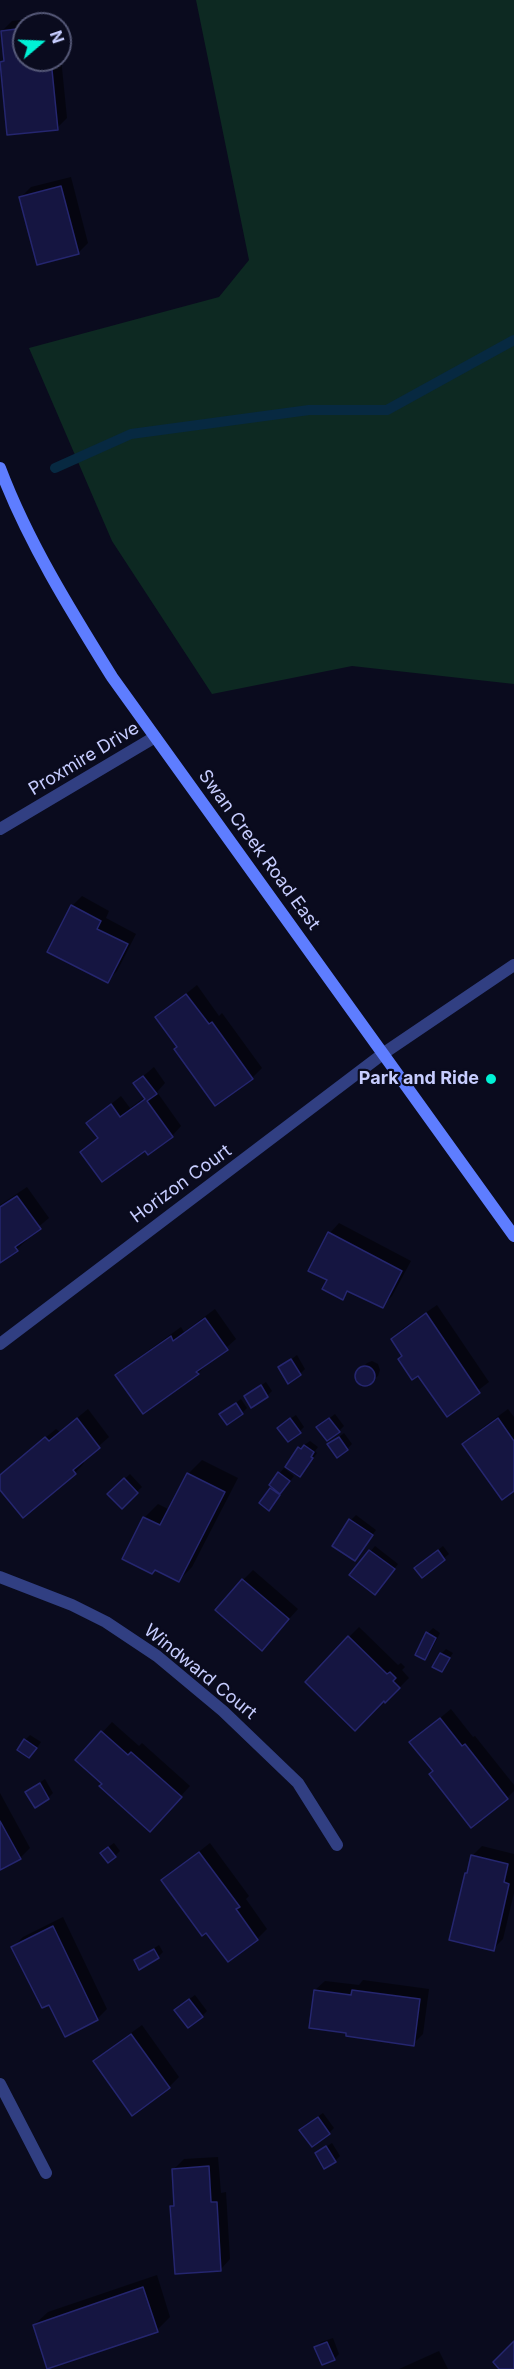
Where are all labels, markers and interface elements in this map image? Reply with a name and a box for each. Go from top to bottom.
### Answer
north arrow [12,12,72,72]
text: N [46,28,69,46]
street label: Proxmire Drive [25,718,143,800]
street label: Swan Creek Road East [194,766,324,934]
place label: Park and Ride [359,1068,479,1090]
marker: Park and Ride [484,1072,498,1086]
street label: Horizon Court [126,1140,236,1228]
street label: Windward Court [139,1620,261,1724]

